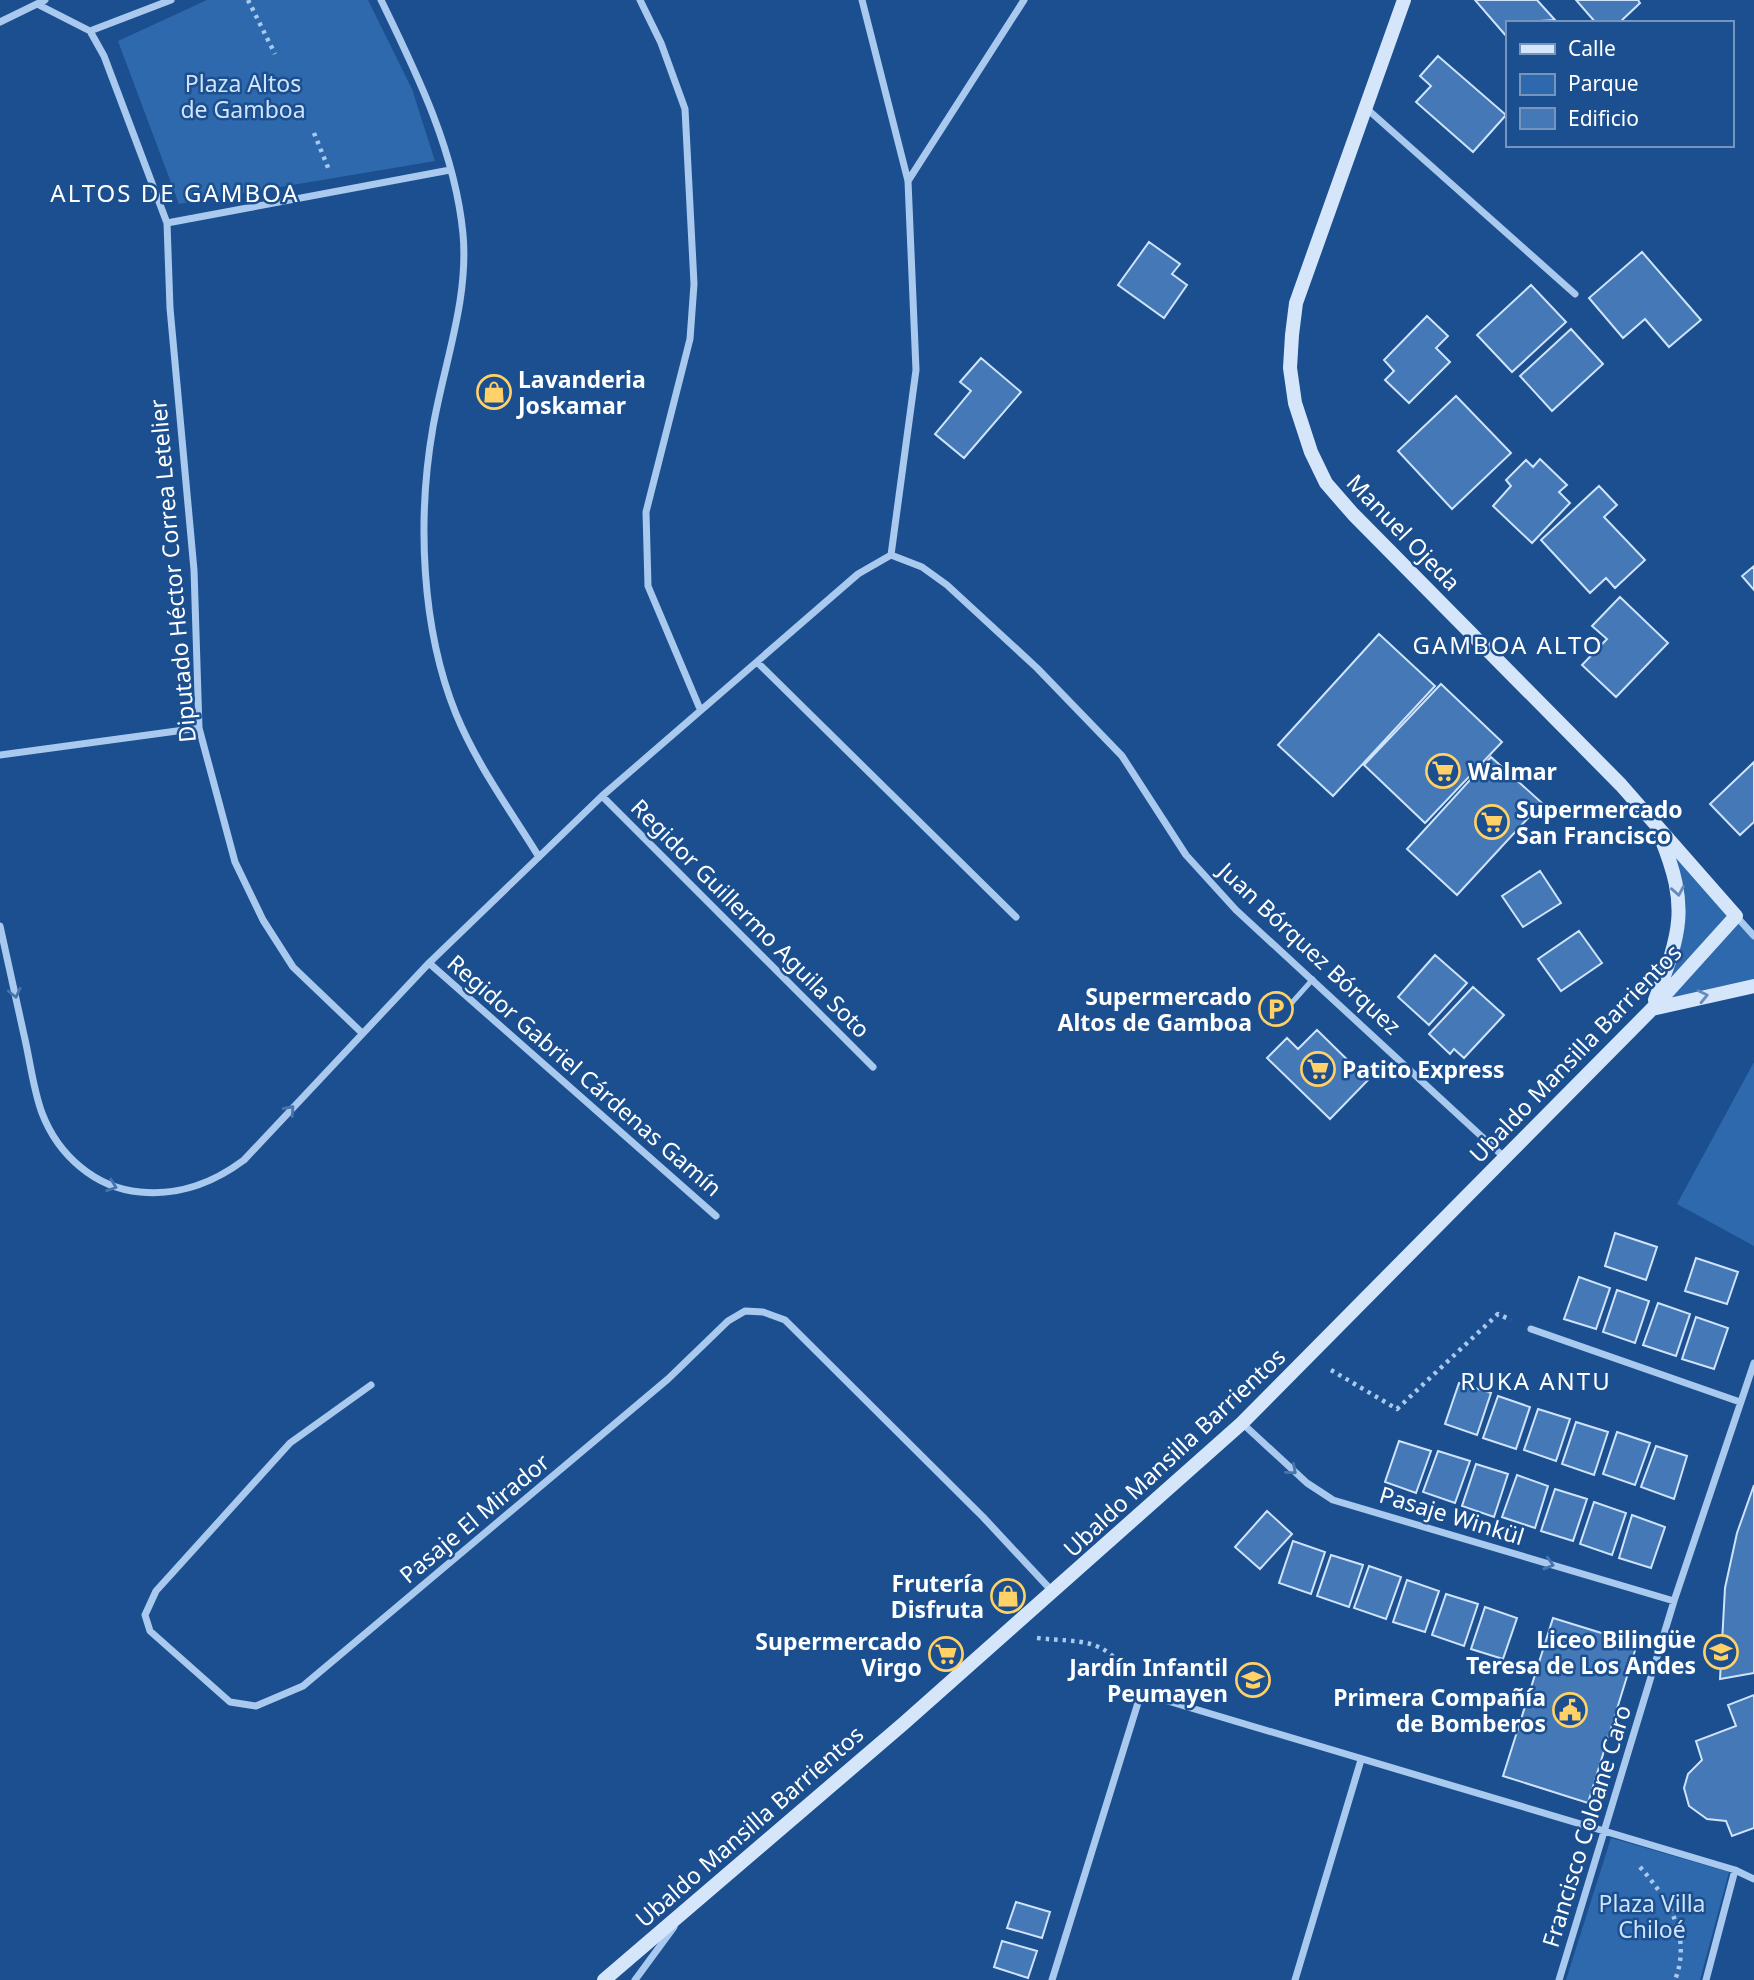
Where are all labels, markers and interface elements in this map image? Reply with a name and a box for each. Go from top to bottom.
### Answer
legend [1506,21,1733,147]
text: Calle [1568,34,1616,62]
park label: Plaza Altos de Gamboa [180,67,306,125]
text: Parque [1568,69,1638,97]
text: Edificio [1568,104,1639,132]
district label: ALTOS DE GAMBOA [50,176,300,209]
place label: Lavanderia Joskamar [516,363,646,421]
shop icon: Lavanderia Joskamar [475,373,513,411]
street label: Diputado Héctor Correa Letelier [141,397,203,744]
street label: Manuel Ojeda [1340,467,1468,597]
district label: GAMBOA ALTO [1412,628,1604,661]
supermarket icon: Walmar [1424,752,1462,790]
place label: Walmar [1468,755,1557,787]
street label: Regidor Guillermo Aguila Soto [624,791,878,1045]
place label: Supermercado San Francisco [1516,793,1683,851]
supermarket icon: Supermercado San Francisco [1473,803,1511,841]
street label: Juan Bórquez Bórquez [1210,853,1408,1041]
one-way arrow [1670,885,1685,897]
street label: Ubaldo Mansilla Barrientos [1462,937,1688,1169]
street label: Regidor Gabriel Cárdenas Gamín [441,947,729,1203]
place label: Supermercado Altos de Gamboa [1058,980,1252,1038]
one-way arrow [7,986,21,998]
parking icon: Supermercado Altos de Gamboa [1257,990,1295,1028]
one-way arrow [1697,990,1709,1005]
supermarket icon: Patito Express [1299,1050,1337,1088]
place label: Patito Express [1342,1053,1505,1085]
one-way arrow [282,1105,294,1118]
one-way arrow [105,1178,118,1192]
street label: Ubaldo Mansilla Barrientos [1056,1340,1292,1564]
district label: RUKA ANTU [1460,1364,1612,1397]
street label: Pasaje El Mirador [392,1445,556,1590]
one-way arrow [1283,1462,1296,1474]
street label: Pasaje Winkül [1376,1478,1528,1552]
one-way arrow [1543,1556,1555,1571]
place label: Frutería Disfruta [891,1567,984,1625]
shop icon: Frutería Disfruta [989,1577,1027,1615]
place label: Liceo Bilingüe Teresa de Los Andes [1466,1623,1696,1681]
place label: Supermercado Virgo [755,1625,922,1683]
school or university icon: Liceo Bilingüe Teresa de Los Andes [1702,1633,1740,1671]
supermarket icon: Supermercado Virgo [927,1635,965,1673]
place label: Jardín Infantil Peumayen [1067,1651,1228,1709]
school or university icon: Jardín Infantil Peumayen [1234,1661,1272,1699]
place label: Primera Compañía de Bomberos [1333,1681,1546,1739]
public building icon: Primera Compañía de Bomberos [1551,1691,1589,1729]
street label: Francisco Coloane Caro [1534,1701,1638,1951]
street label: Ubaldo Mansilla Barrientos [628,1718,870,1934]
park label: Plaza Villa Chiloé [1599,1887,1705,1945]

